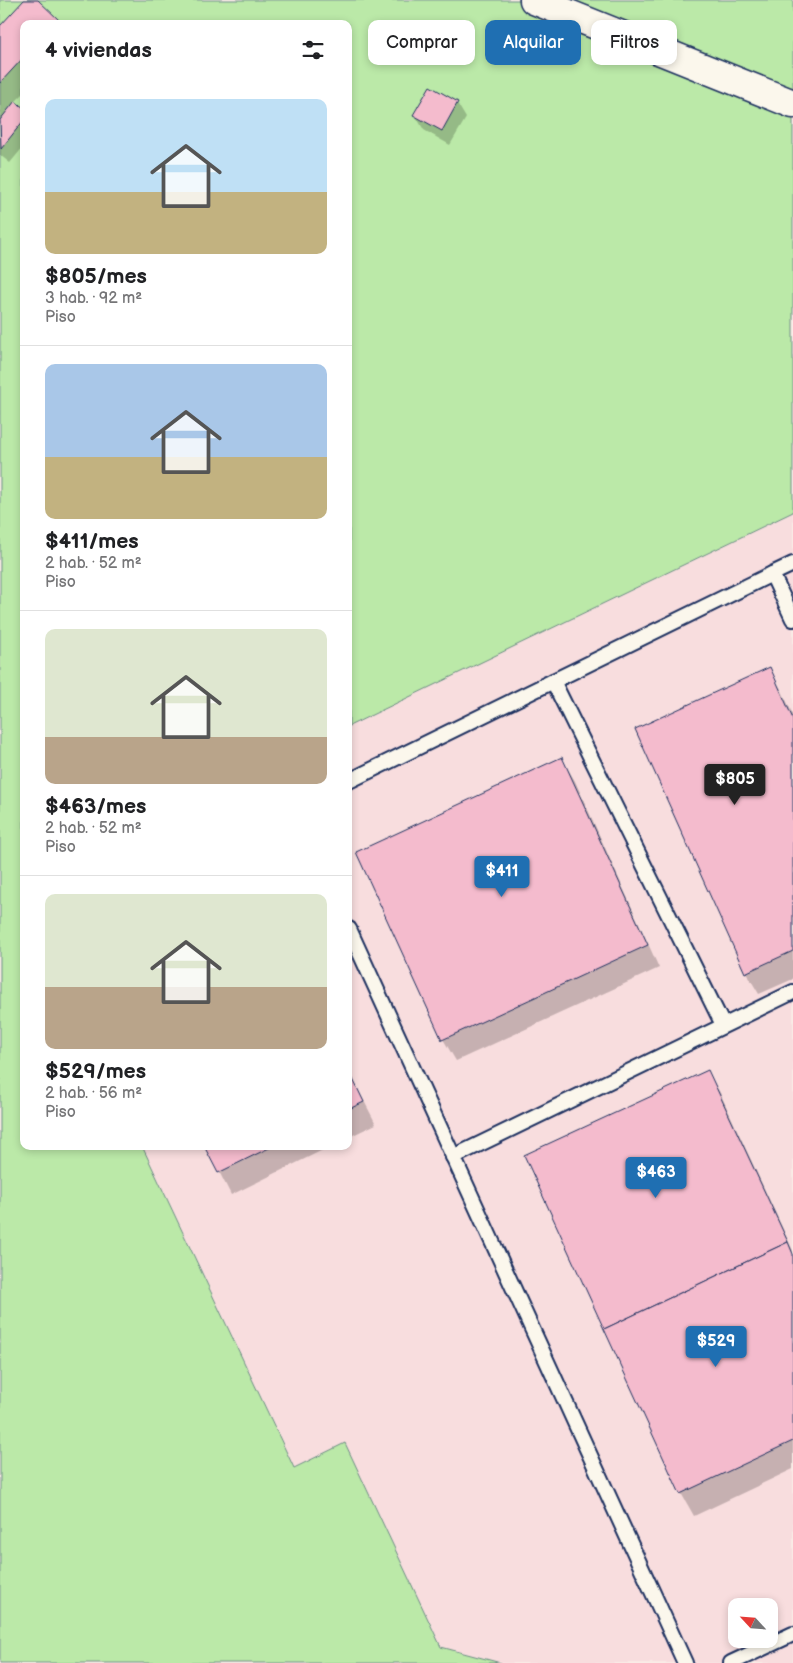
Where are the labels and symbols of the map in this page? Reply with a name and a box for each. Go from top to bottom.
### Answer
pin: $805 [705,764,765,806]
pin: $411 [472,856,532,898]
pin: $463 [626,1156,686,1199]
pin: $529 [686,1326,746,1368]
north arrow [728,1598,778,1648]

